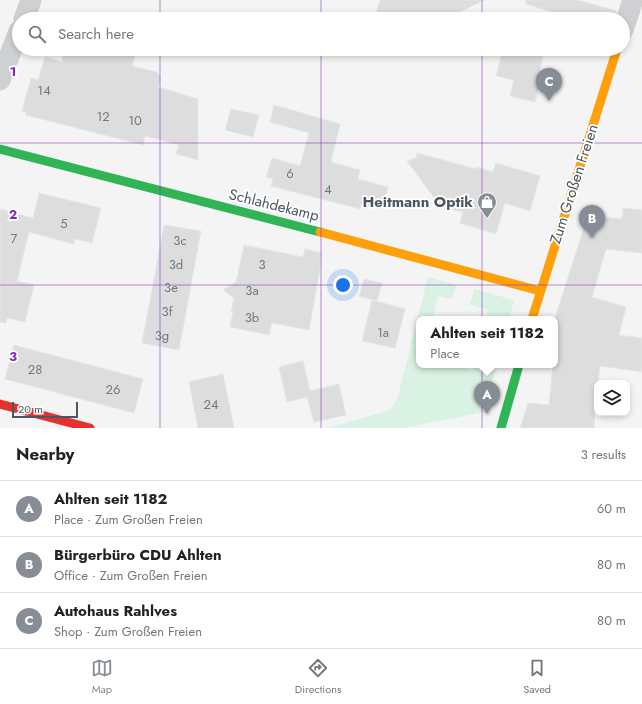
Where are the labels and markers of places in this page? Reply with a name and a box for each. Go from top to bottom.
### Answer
pin: C [536,68,562,101]
place label: Heitmann Optik [362,191,473,213]
shop icon: Heitmann Optik [476,191,498,219]
pin: B [579,205,605,238]
pin: A [474,381,500,414]

